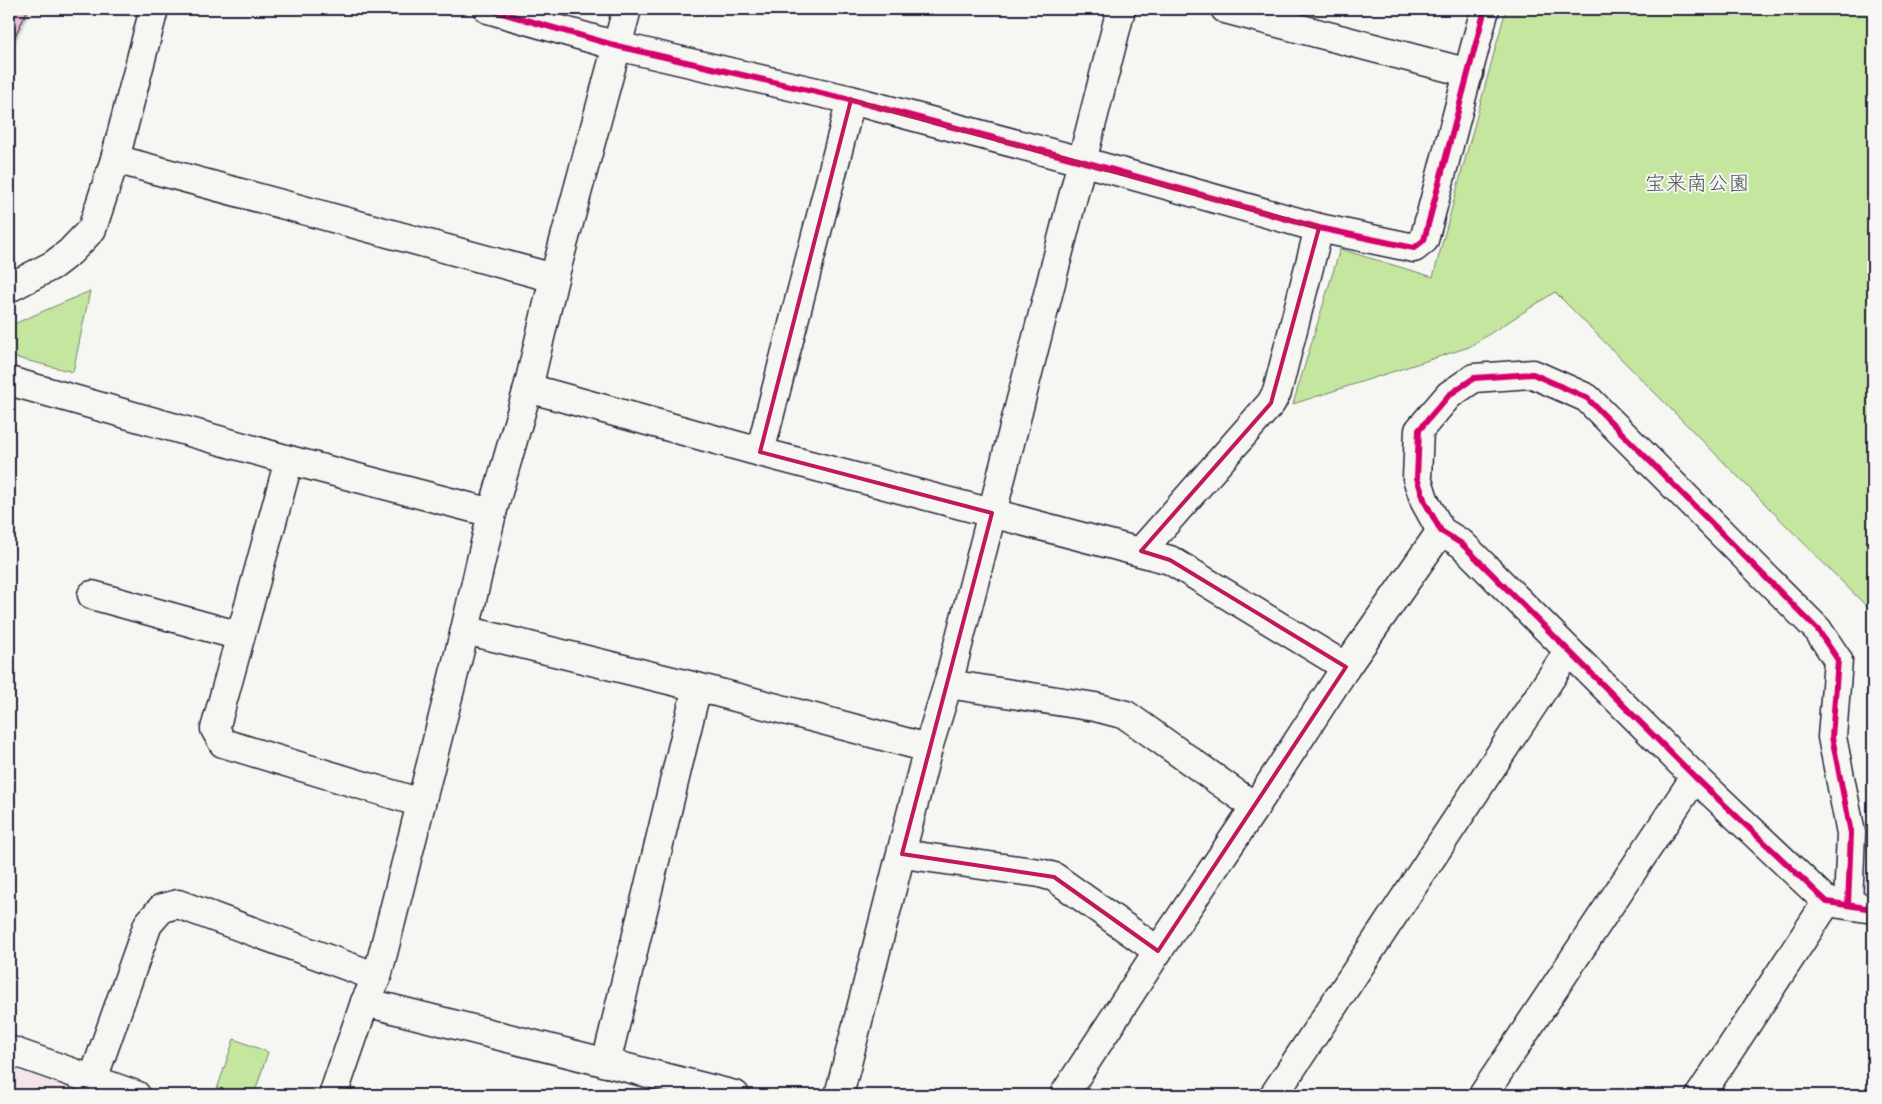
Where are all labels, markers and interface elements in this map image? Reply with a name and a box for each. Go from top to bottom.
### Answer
park label: 宝来南公園 [1645,170,1750,200]

